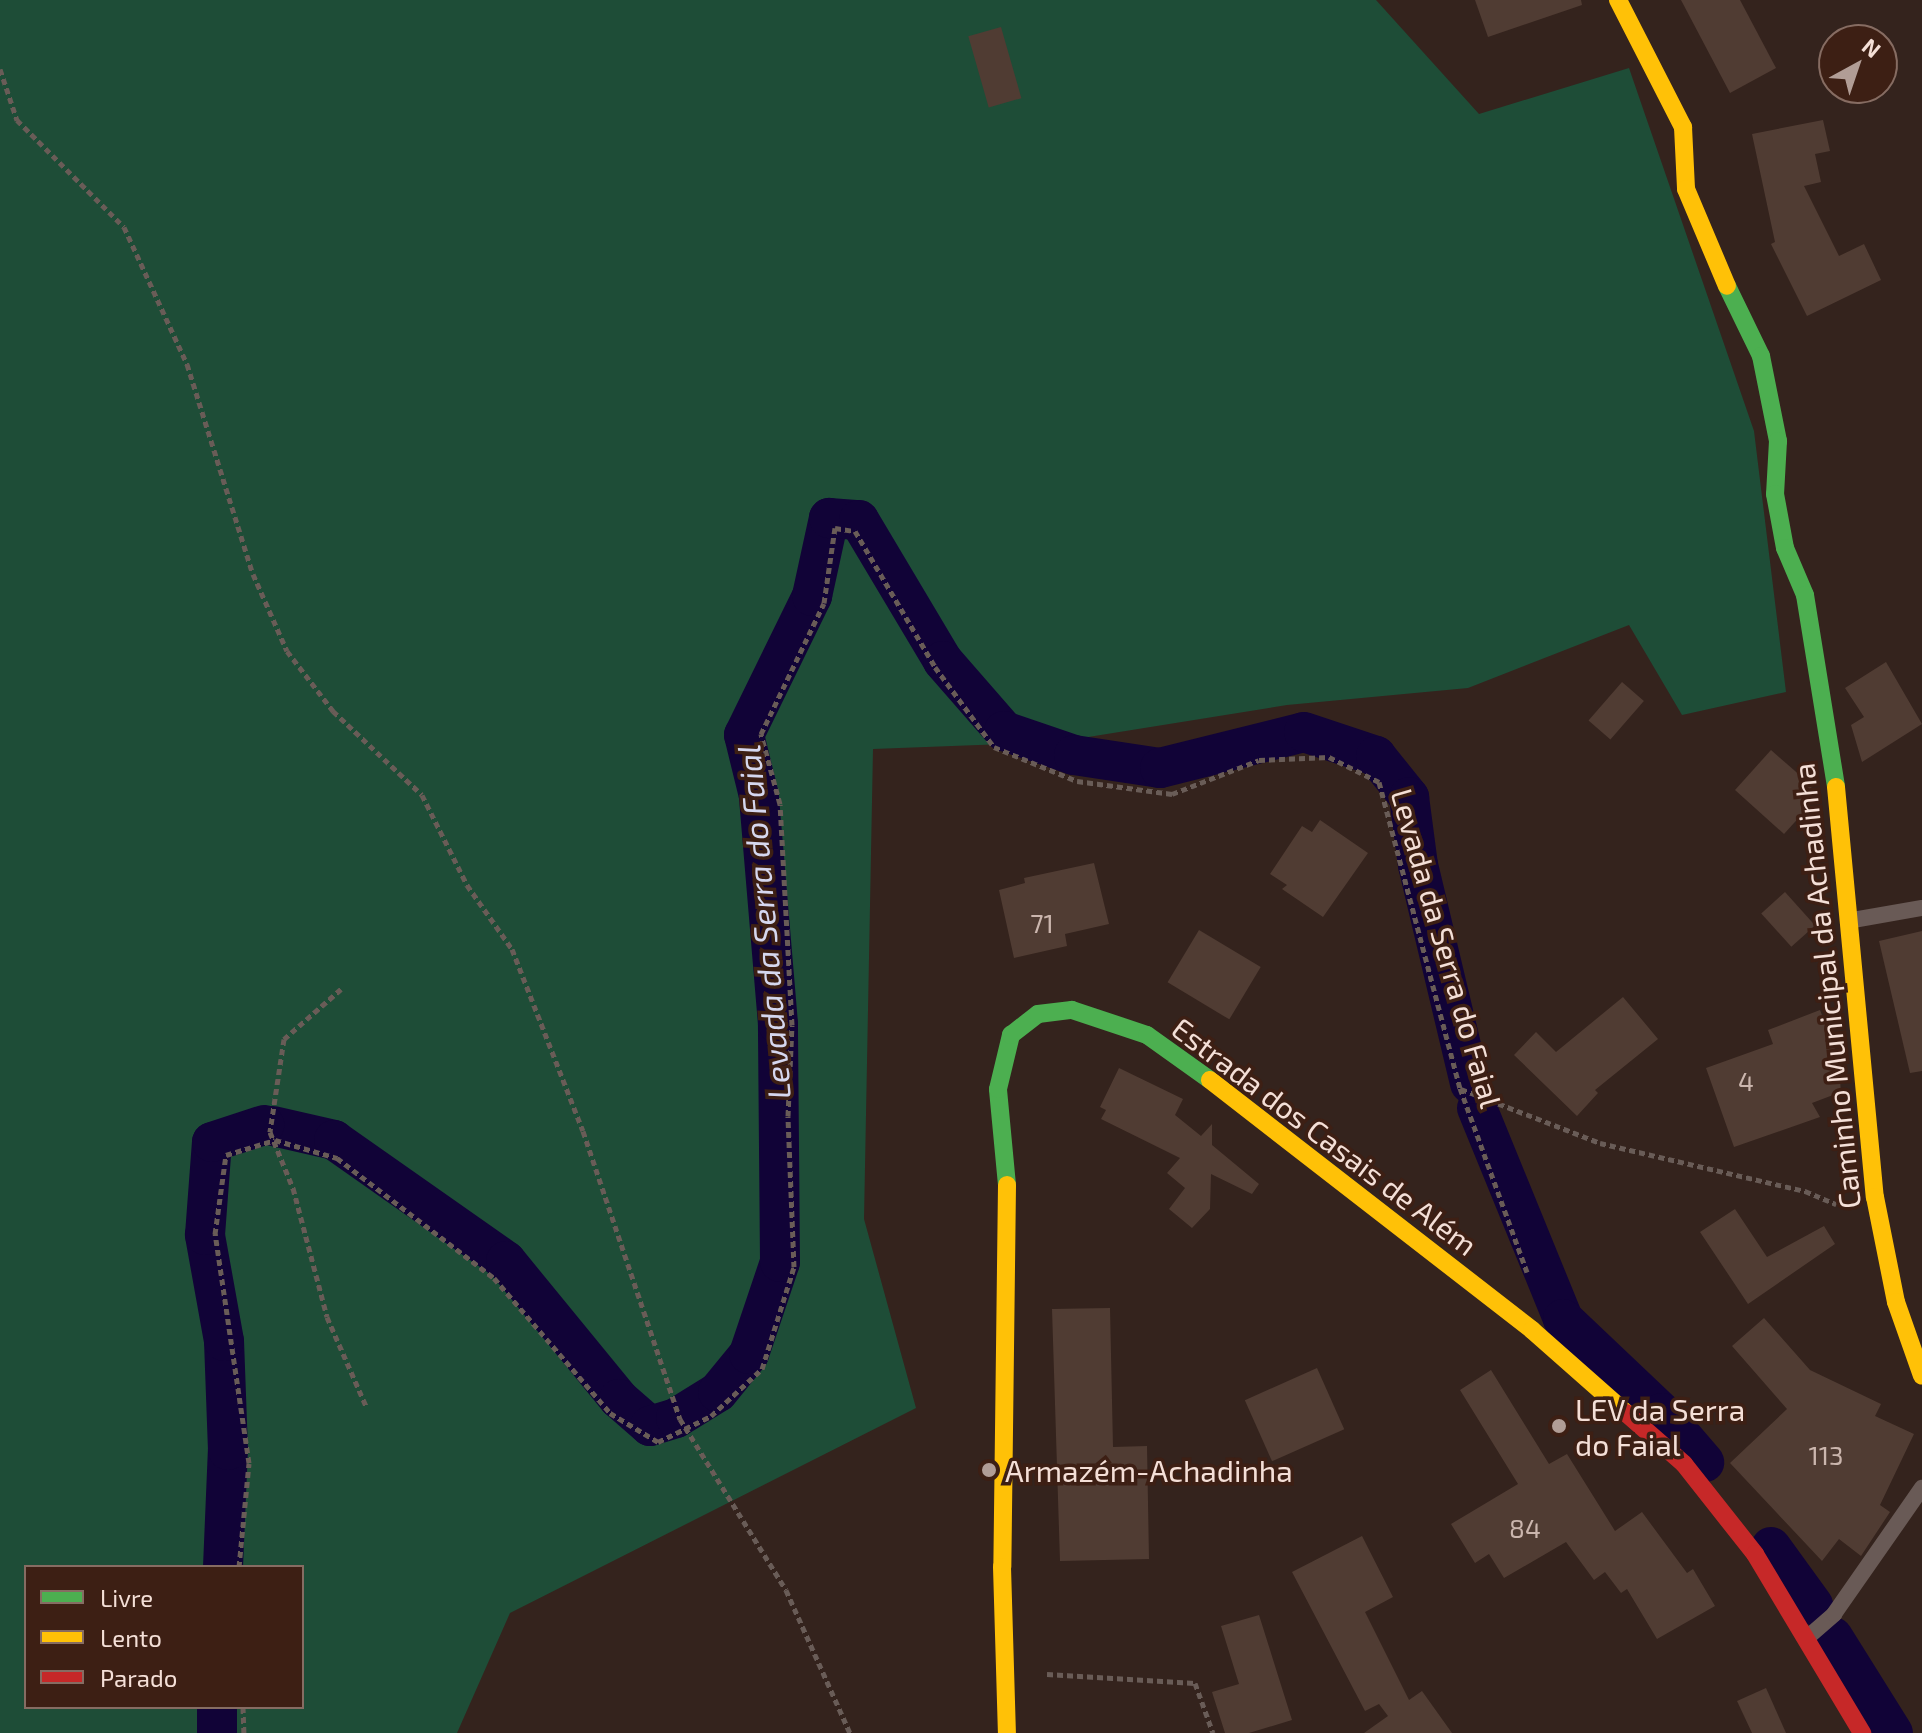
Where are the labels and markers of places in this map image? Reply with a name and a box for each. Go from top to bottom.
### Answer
place label: LEV da Serra do Faial [1575,1391,1746,1462]
marker: LEV da Serra do Faial [1550,1417,1568,1435]
place label: Armazém-Achadinha [1005,1452,1293,1488]
marker: Armazém-Achadinha [980,1461,998,1479]

